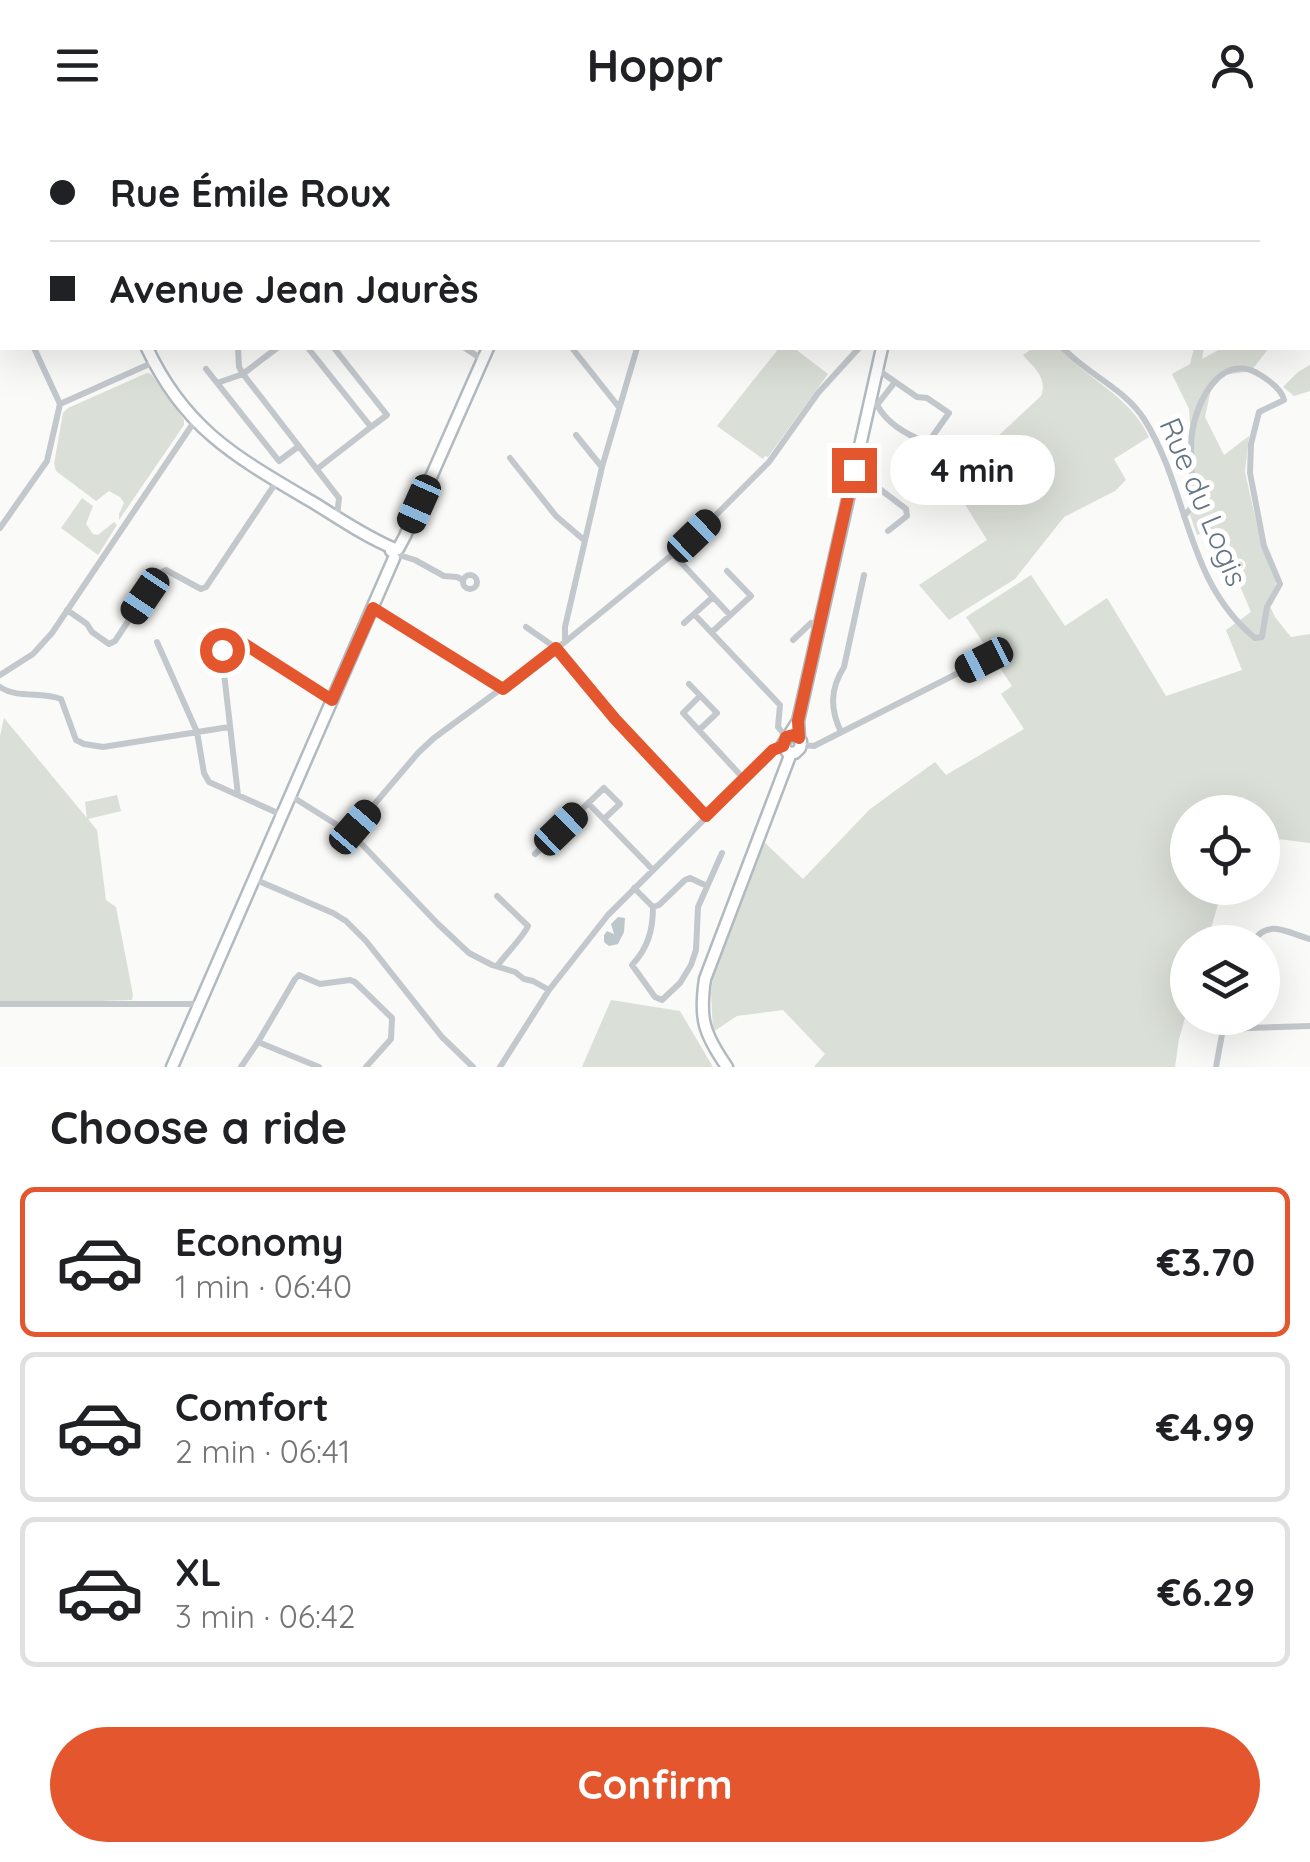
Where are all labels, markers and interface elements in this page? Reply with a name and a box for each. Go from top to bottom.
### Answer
text: Hoppr [587,37,723,93]
icon: menu [50,38,105,93]
icon: person [1205,38,1260,93]
text: Rue Émile Roux [110,169,390,217]
text: Avenue Jean Jaurès [110,265,479,313]
street label: Rue du Logis [1151,412,1256,592]
callout: 4 min [889,435,1054,505]
route end [832,448,877,493]
text: 4 min [931,450,1014,490]
car [393,470,445,538]
car [662,504,726,568]
car [116,563,174,629]
route start [200,628,245,673]
car [950,633,1018,687]
car [324,795,386,859]
map controls [1170,795,1280,1035]
button: locate [1170,795,1280,905]
car [529,797,593,861]
button: layers [1170,925,1280,1035]
text: Choose a ride [50,1099,347,1155]
icon: car [55,1217,145,1307]
text: Economy [175,1218,344,1266]
text: €3.70 [1157,1238,1255,1286]
text: 1 min · 06:40 [175,1266,352,1306]
icon: car [55,1382,145,1472]
text: Comfort [175,1383,329,1431]
text: €4.99 [1156,1403,1255,1451]
text: 2 min · 06:41 [175,1431,350,1471]
icon: car [55,1547,145,1637]
text: XL [175,1548,221,1596]
text: €6.29 [1157,1568,1255,1616]
text: 3 min · 06:42 [175,1596,356,1636]
button: Confirm [50,1727,1260,1842]

